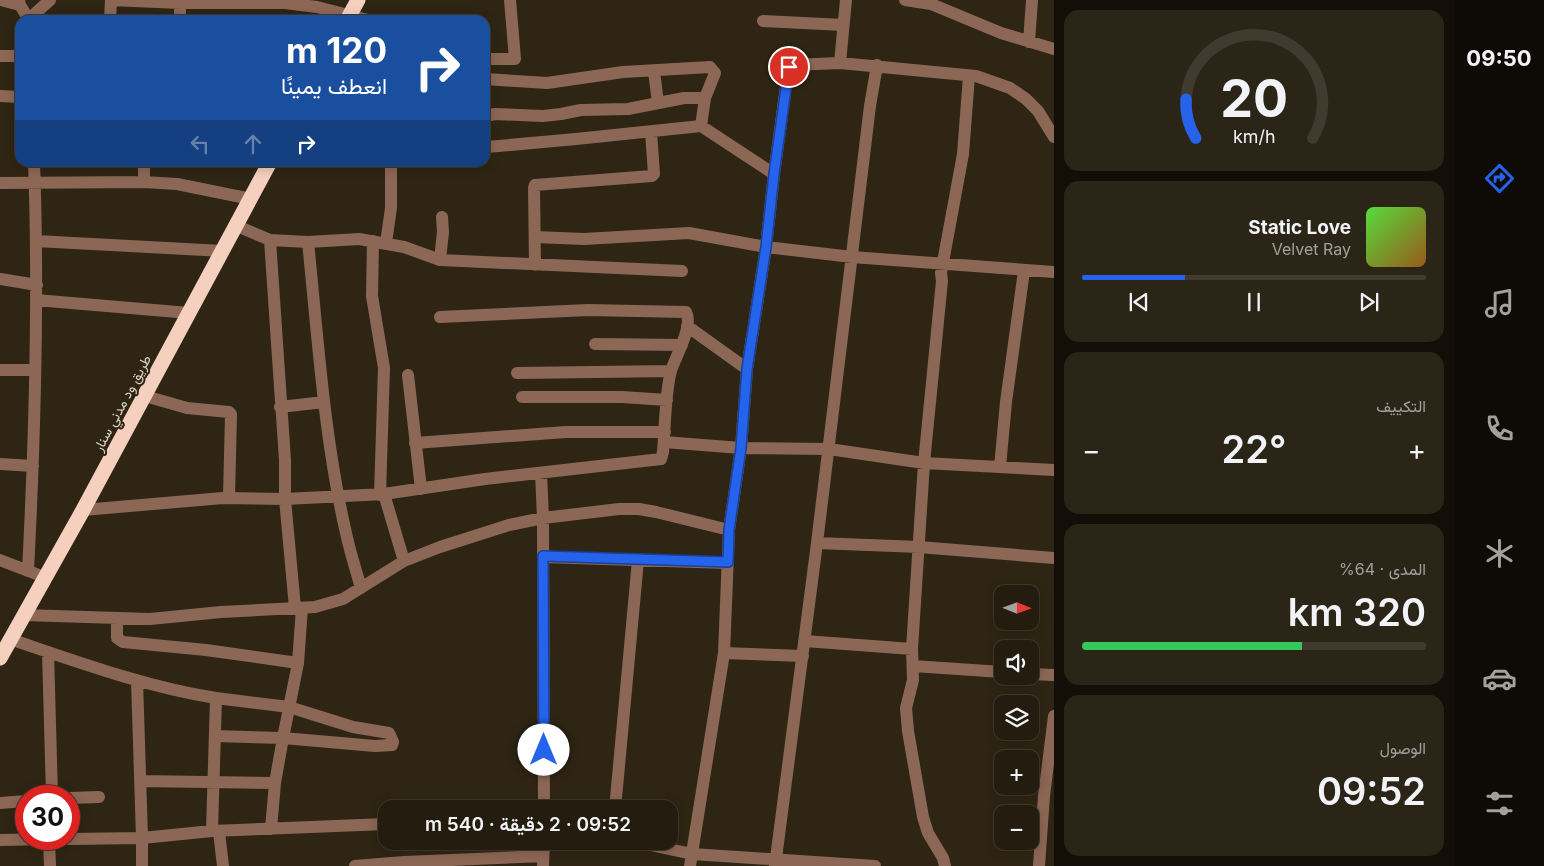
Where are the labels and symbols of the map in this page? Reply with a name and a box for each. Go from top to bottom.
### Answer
pin [768,46,810,88]
street label: طريق ود مدني سنار [89,352,158,457]
north arrow [994,585,1039,630]
position arrow [517,723,569,775]
speed limit sign: 30 [15,785,80,850]

